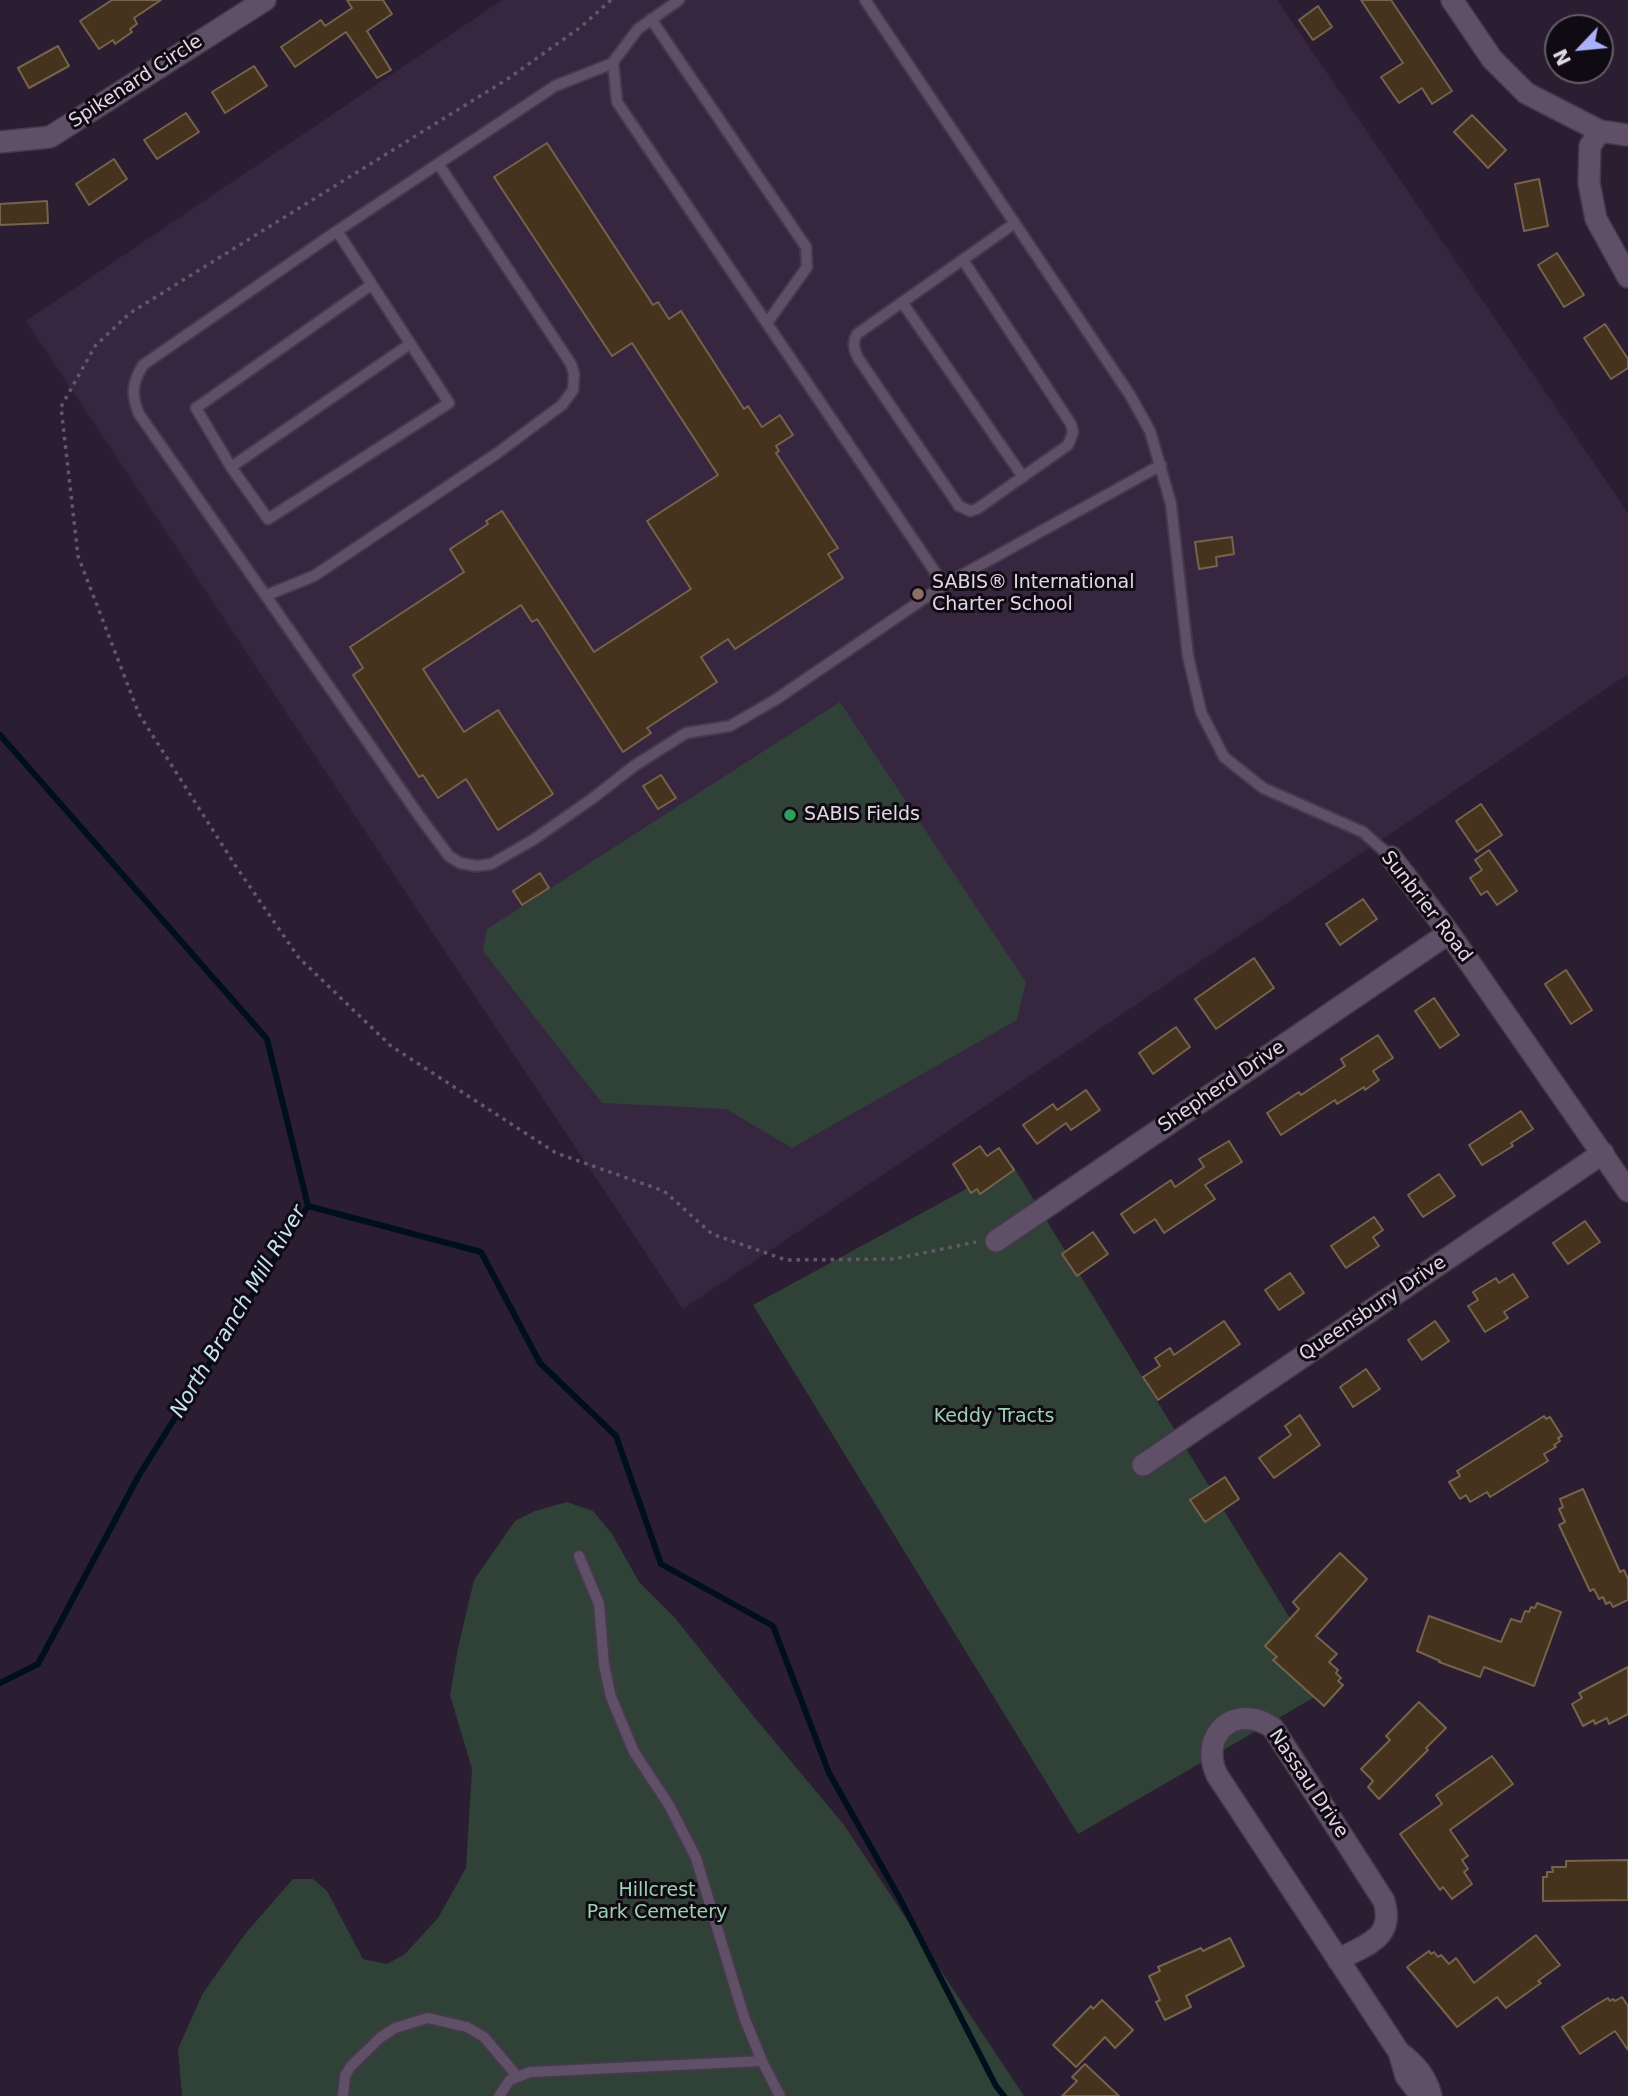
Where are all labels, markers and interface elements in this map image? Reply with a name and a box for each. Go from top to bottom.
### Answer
north arrow [1544,14,1614,84]
street label: Spikenard Circle [65,30,207,134]
text: N [1549,45,1575,69]
place label: SABIS® International Charter School [932,572,1134,616]
marker: SABIS® International Charter School [910,586,926,602]
place label: SABIS Fields [804,804,920,826]
marker: SABIS Fields [782,807,798,823]
street label: Sunbrier Road [1376,847,1476,967]
street label: Shepherd Drive [1154,1036,1290,1138]
water label: North Branch Mill River [166,1201,312,1423]
street label: Queensbury Drive [1295,1251,1451,1367]
park label: Keddy Tracts [934,1406,1054,1428]
street label: Nassau Drive [1263,1725,1353,1843]
park label: Hillcrest Park Cemetery [587,1880,727,1924]

